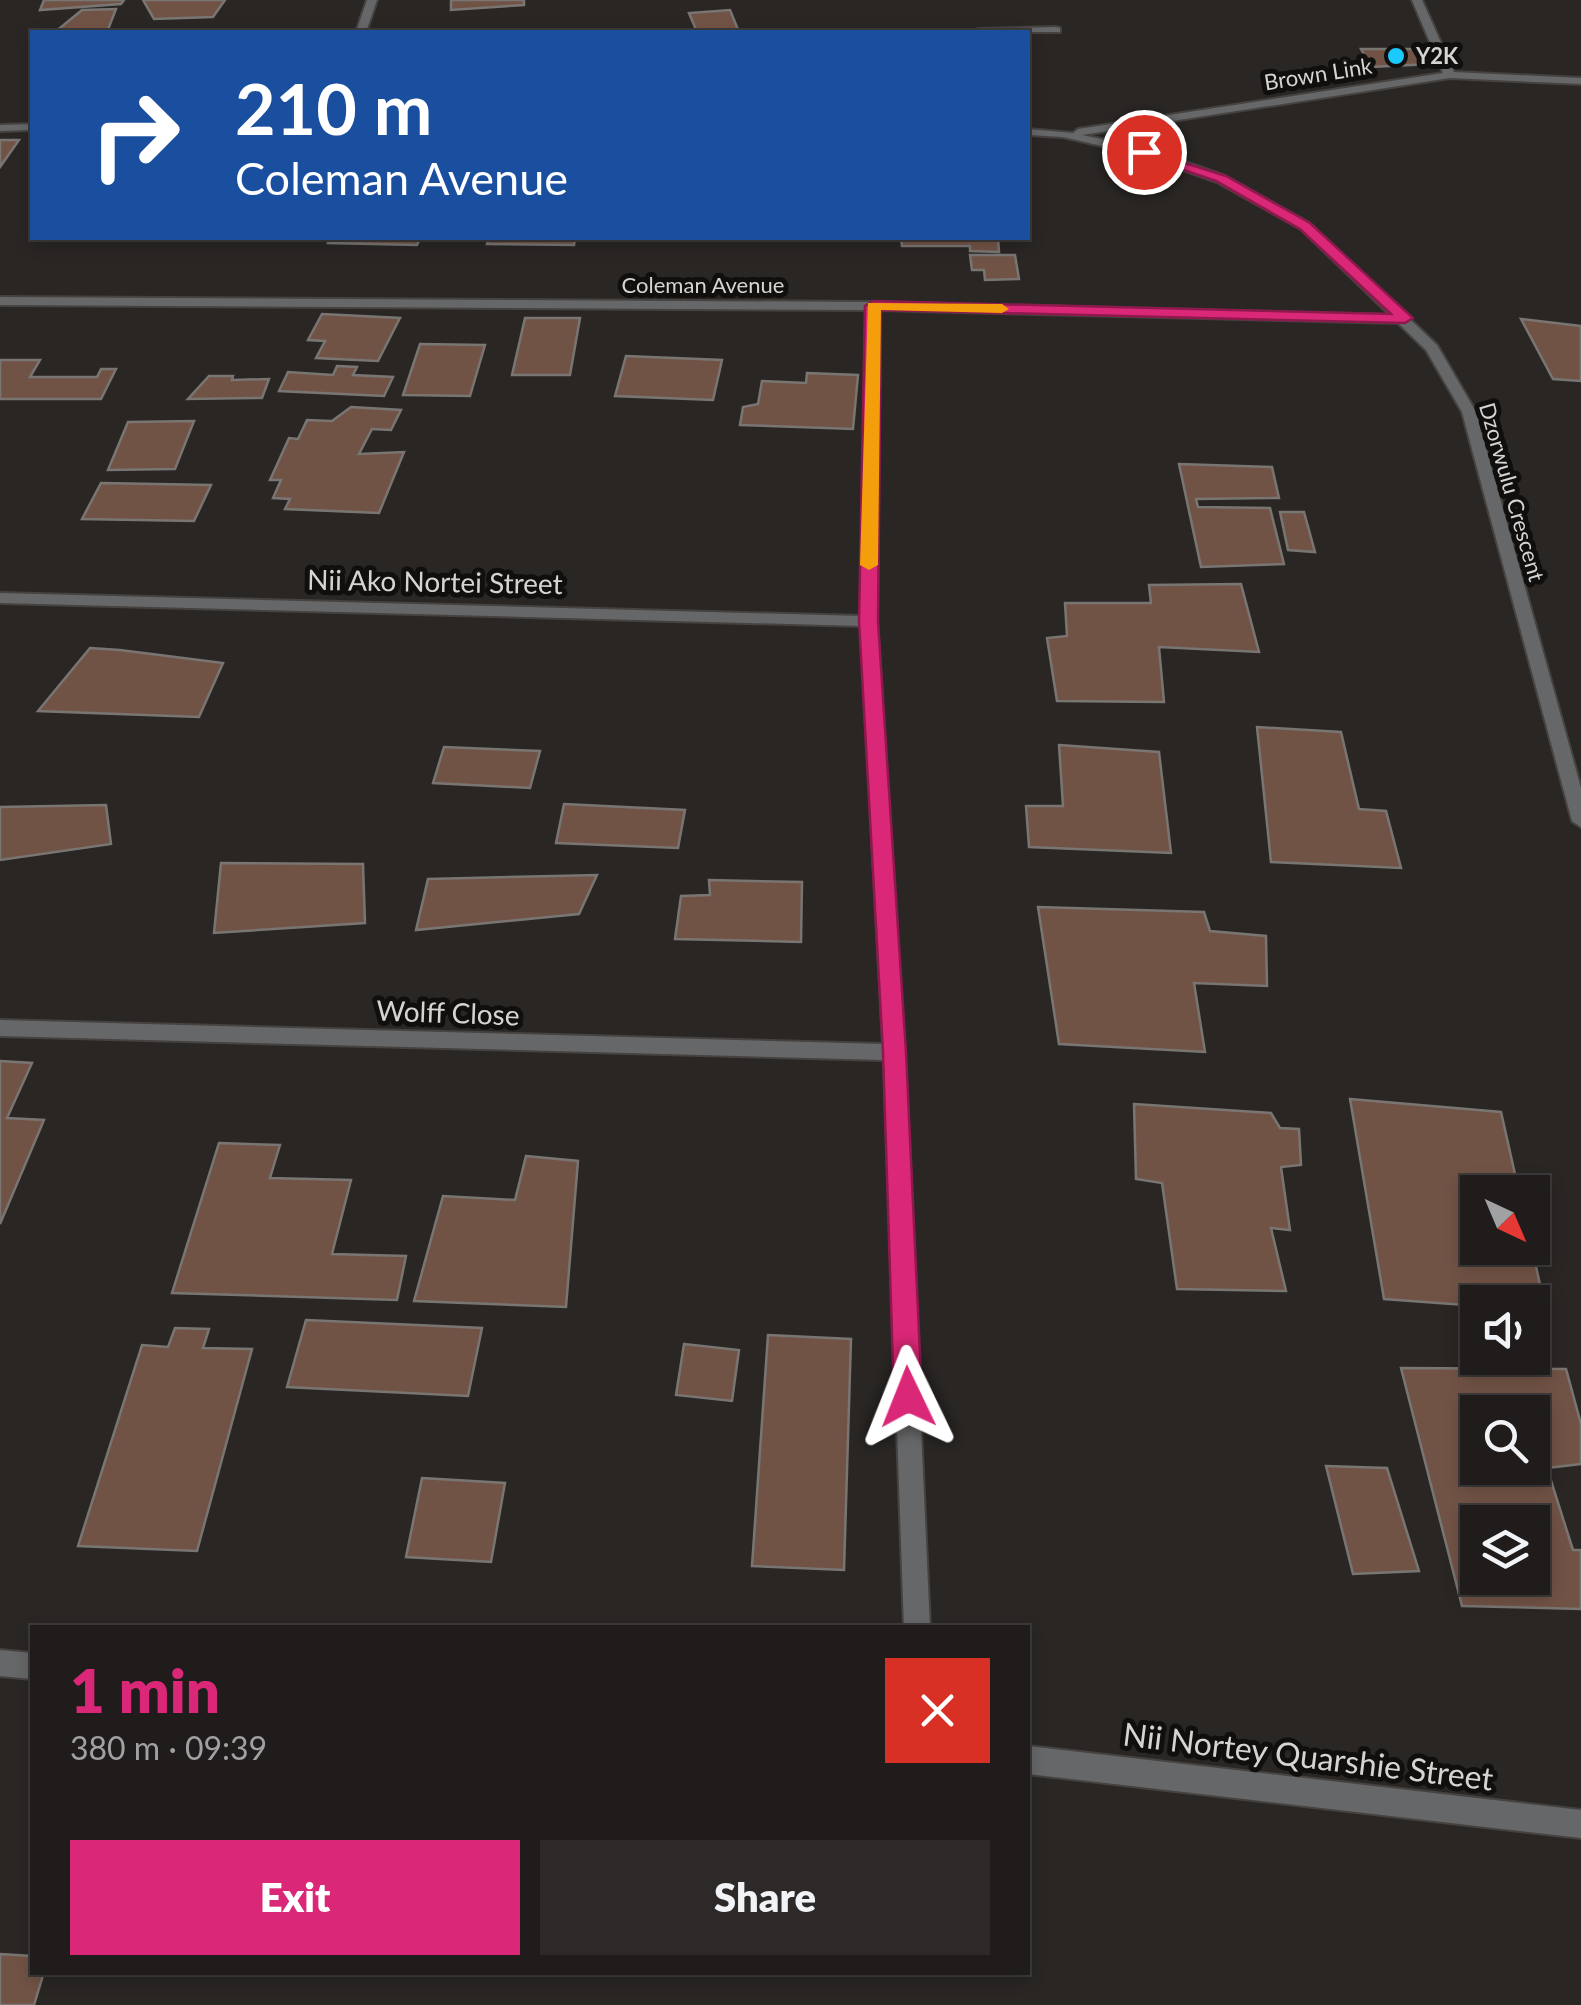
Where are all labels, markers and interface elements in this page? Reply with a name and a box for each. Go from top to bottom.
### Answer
place label: Y2K [1415,42,1459,69]
marker: Y2K [1385,45,1407,67]
street label: Brown Link [1262,52,1375,95]
text: 210 m [235,66,432,150]
icon: right [70,70,200,200]
pin [1102,110,1187,195]
icon: arrive [1117,125,1172,180]
text: Coleman Avenue [235,151,568,205]
street label: Coleman Avenue [622,271,784,298]
street label: Dzorwulu Crescent [1474,399,1551,584]
street label: Nii Ako Nortei Street [307,562,563,600]
street label: Wolff Close [376,993,520,1031]
north arrow [1460,1175,1550,1265]
map controls [1460,1175,1550,1595]
button: sound [1460,1285,1550,1375]
position arrow [856,1345,960,1449]
button: search [1460,1395,1550,1485]
button: layers [1460,1505,1550,1595]
text: 1 min [70,1654,220,1726]
button: close [885,1658,990,1763]
street label: Nii Nortey Quarshie Street [1121,1713,1496,1798]
text: 380 m · 09:39 [70,1728,267,1767]
button: Exit [70,1840,520,1955]
button: Share [540,1840,990,1955]

